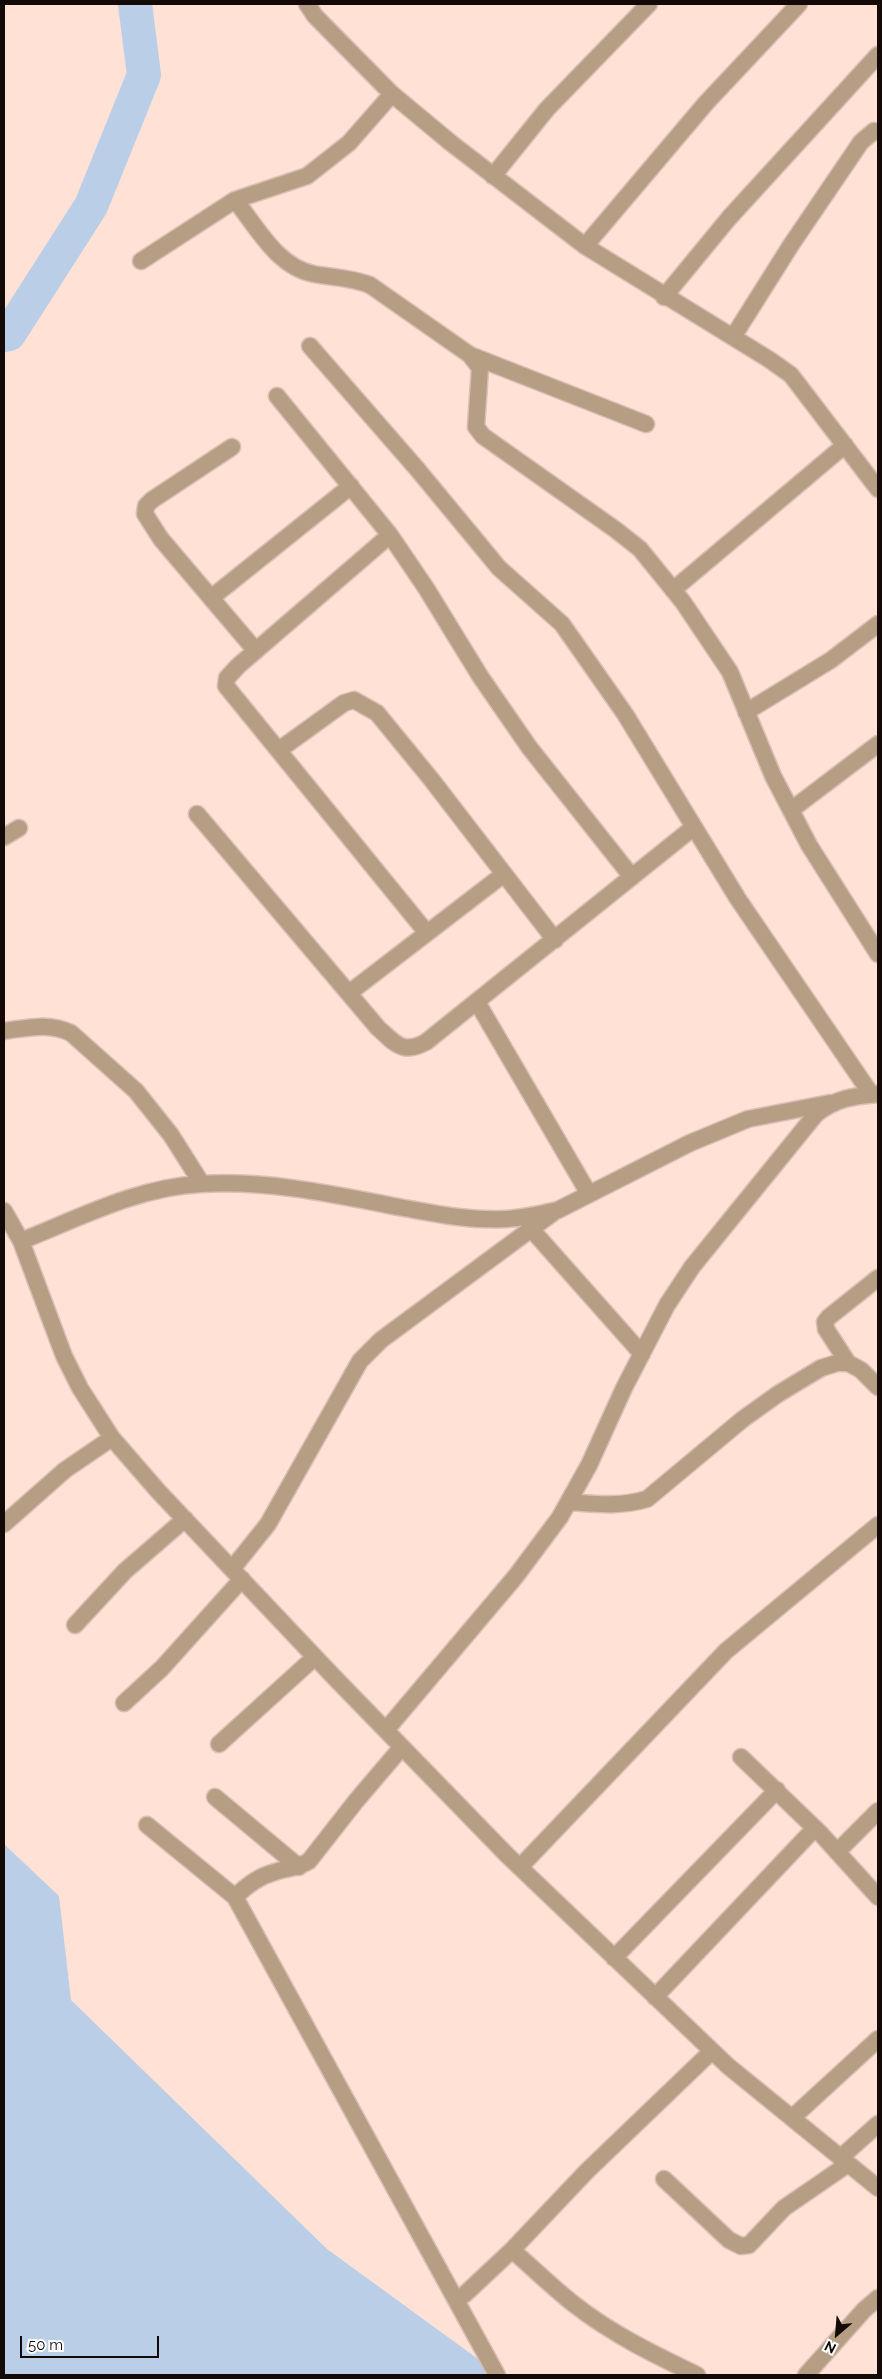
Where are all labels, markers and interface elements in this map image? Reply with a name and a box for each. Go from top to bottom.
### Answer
north arrow [812,2309,862,2359]
scale bar [22,2326,161,2358]
text: 50 m [28,2336,63,2354]
text: N [822,2338,839,2357]

